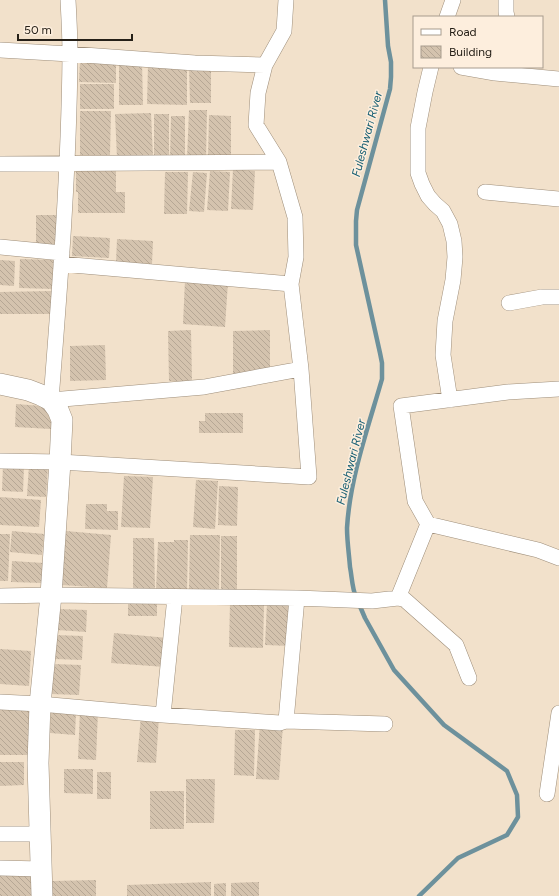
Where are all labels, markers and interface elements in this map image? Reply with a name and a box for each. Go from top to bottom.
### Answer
scale bar [18,16,132,42]
legend [413,16,543,68]
text: 50 m [24,23,52,37]
text: Road [449,25,477,39]
text: Building [449,45,492,59]
water label: Fuleshwari River [349,89,385,178]
water label: Fuleshwari River [334,417,369,506]

